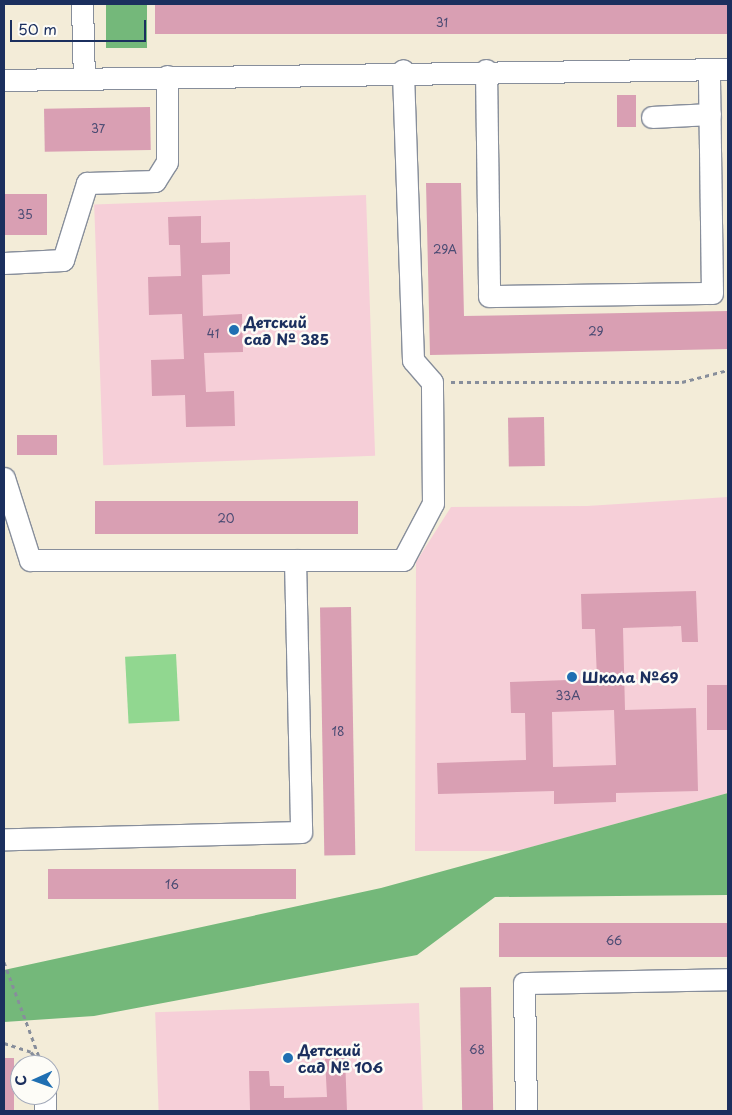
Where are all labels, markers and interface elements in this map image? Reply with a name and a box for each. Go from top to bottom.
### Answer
scale bar [12,10,149,42]
house number: 31 [436,16,448,30]
text: 50 m [18,17,57,40]
house number: 37 [91,122,105,136]
house number: 35 [17,208,33,222]
house number: 29А [433,243,457,257]
place label: Детский сад № 385 [244,312,329,347]
marker: Детский сад № 385 [228,324,240,336]
house number: 29 [588,325,604,339]
house number: 41 [207,327,219,341]
house number: 20 [217,512,235,526]
place label: Школа №69 [582,668,679,686]
marker: Школа №69 [566,671,578,683]
house number: 33А [556,689,580,703]
house number: 18 [332,725,344,739]
house number: 16 [165,878,179,892]
house number: 66 [606,934,622,948]
place label: Детский сад № 106 [298,1040,383,1075]
house number: 68 [469,1043,485,1057]
marker: Детский сад № 106 [282,1052,294,1064]
north arrow [10,1055,60,1105]
text: С [10,1075,31,1086]

